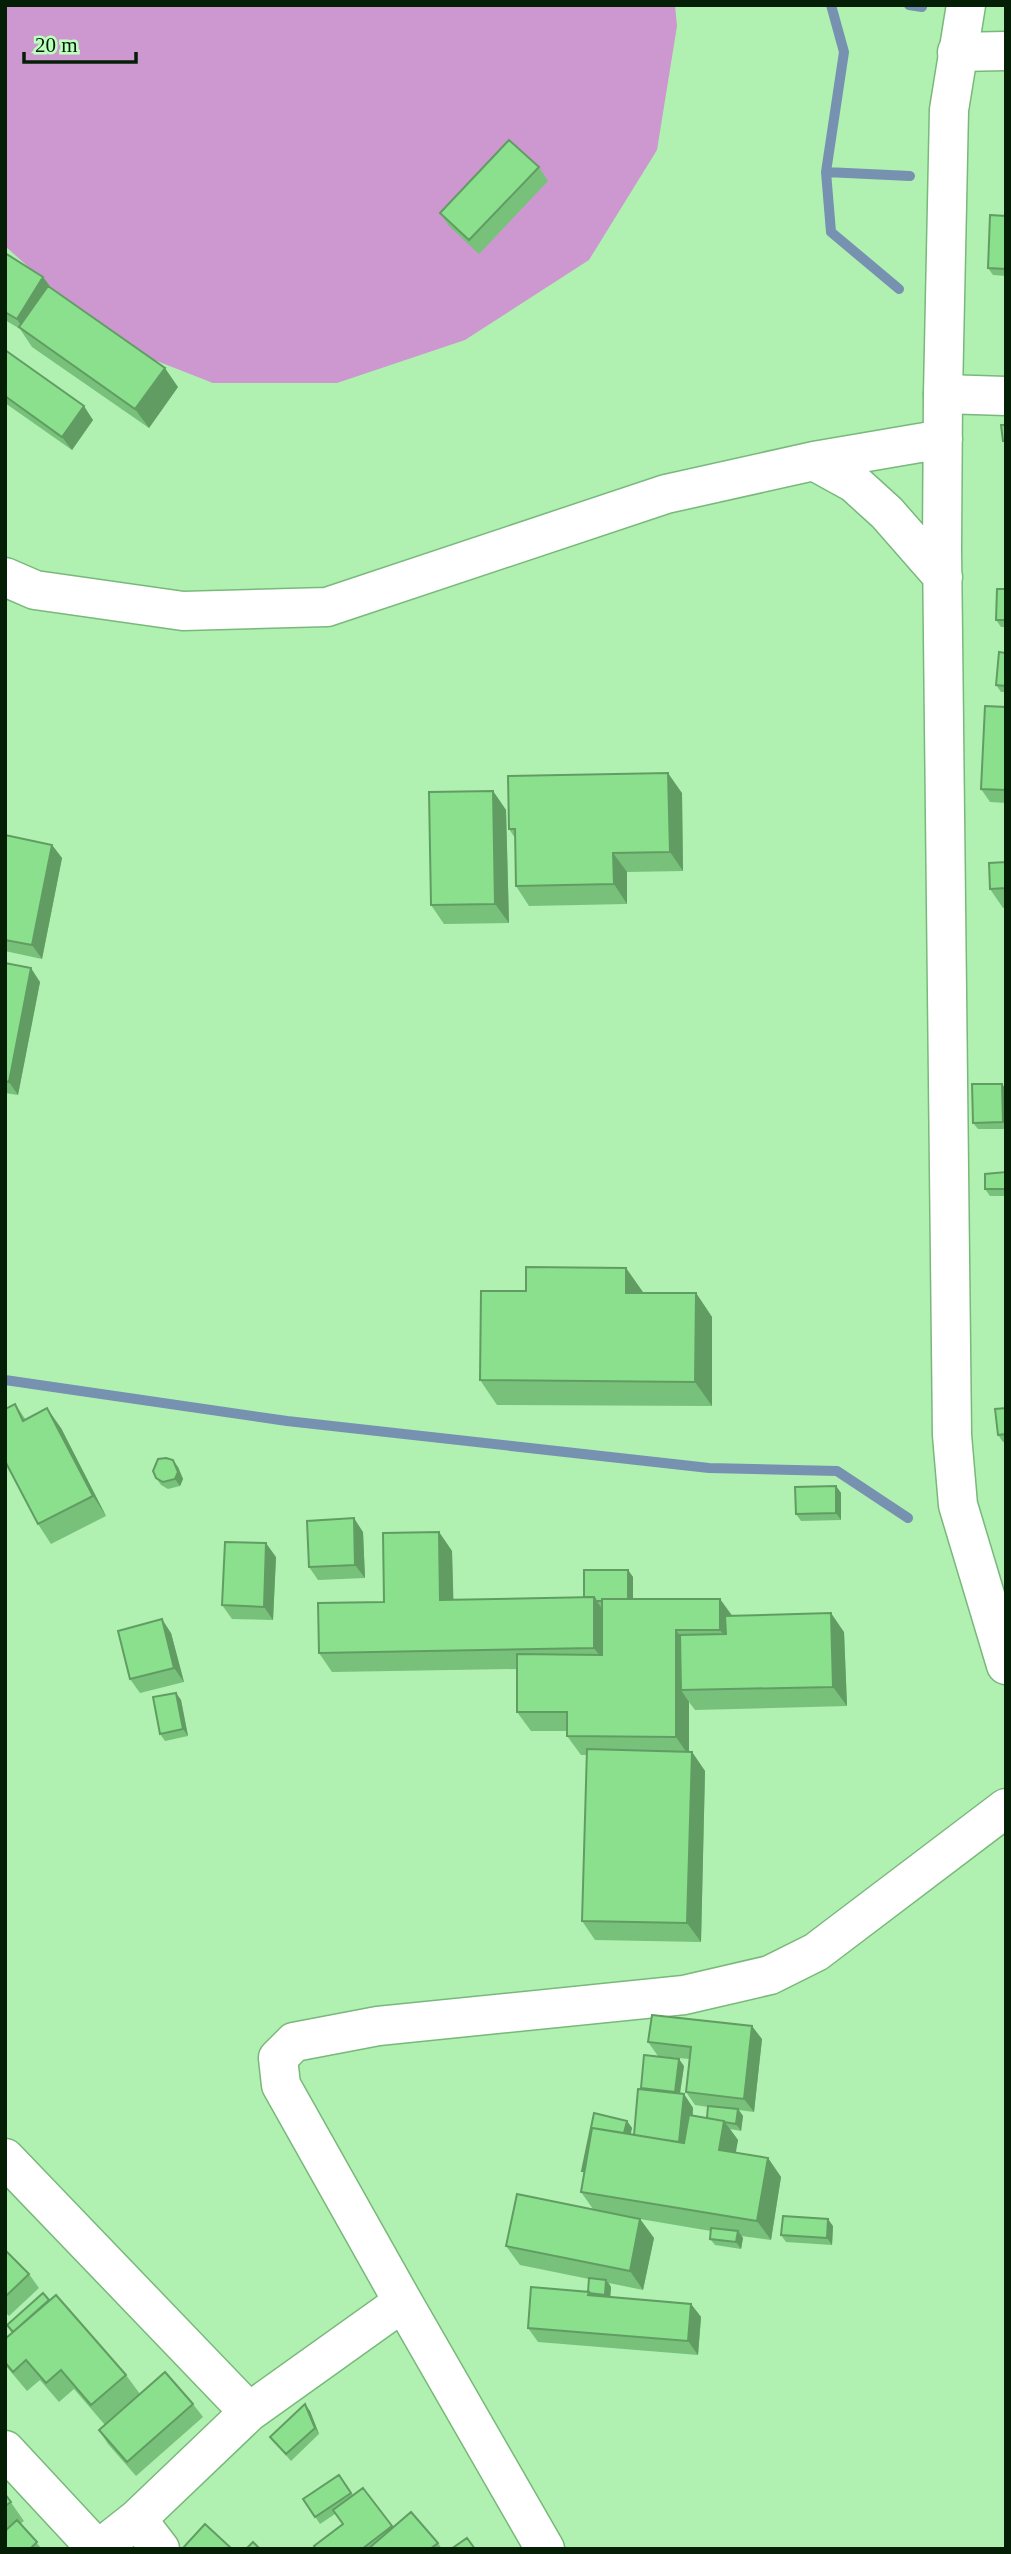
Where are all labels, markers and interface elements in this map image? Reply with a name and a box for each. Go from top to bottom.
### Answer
scale bar [24,21,136,65]
text: 20 m [35,33,78,57]

